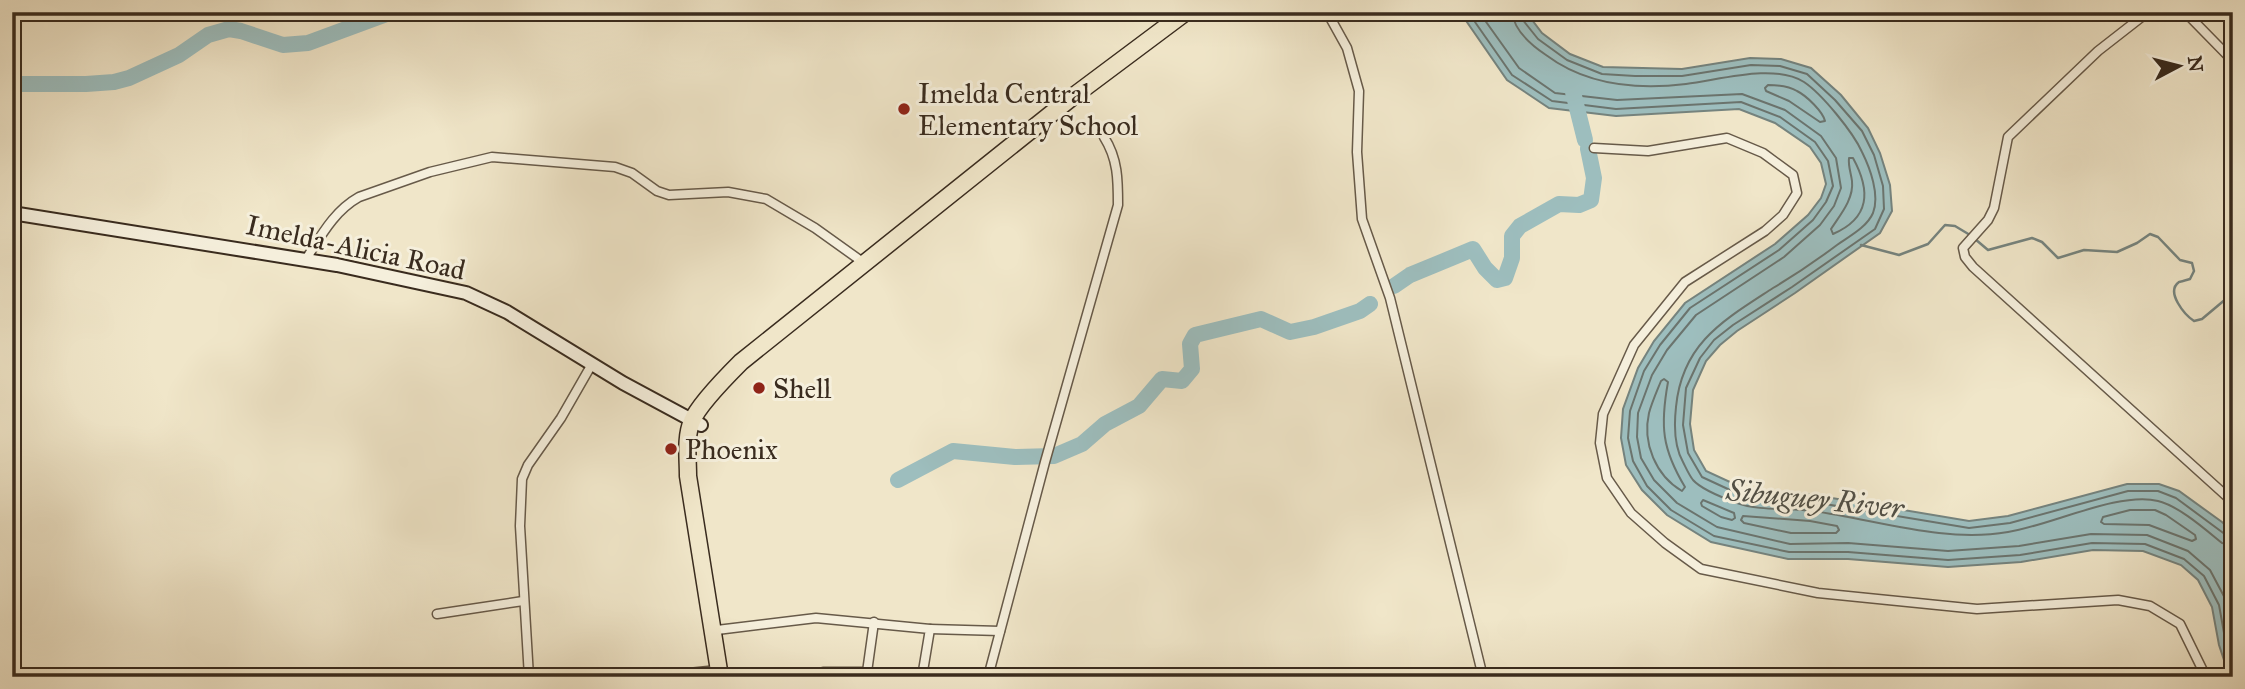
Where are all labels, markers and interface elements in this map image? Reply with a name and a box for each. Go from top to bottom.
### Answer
north arrow [2144,32,2214,102]
text: N [2183,55,2208,73]
place label: Imelda Central Elementary School [918,76,1139,143]
marker: Imelda Central Elementary School [896,101,912,117]
street label: Imelda-Alicia Road [243,207,469,288]
place label: Shell [773,371,832,406]
marker: Shell [751,380,767,396]
place label: Phoenix [685,432,778,467]
marker: Phoenix [663,441,679,457]
water label: Sibuguey River [1724,472,1907,526]

